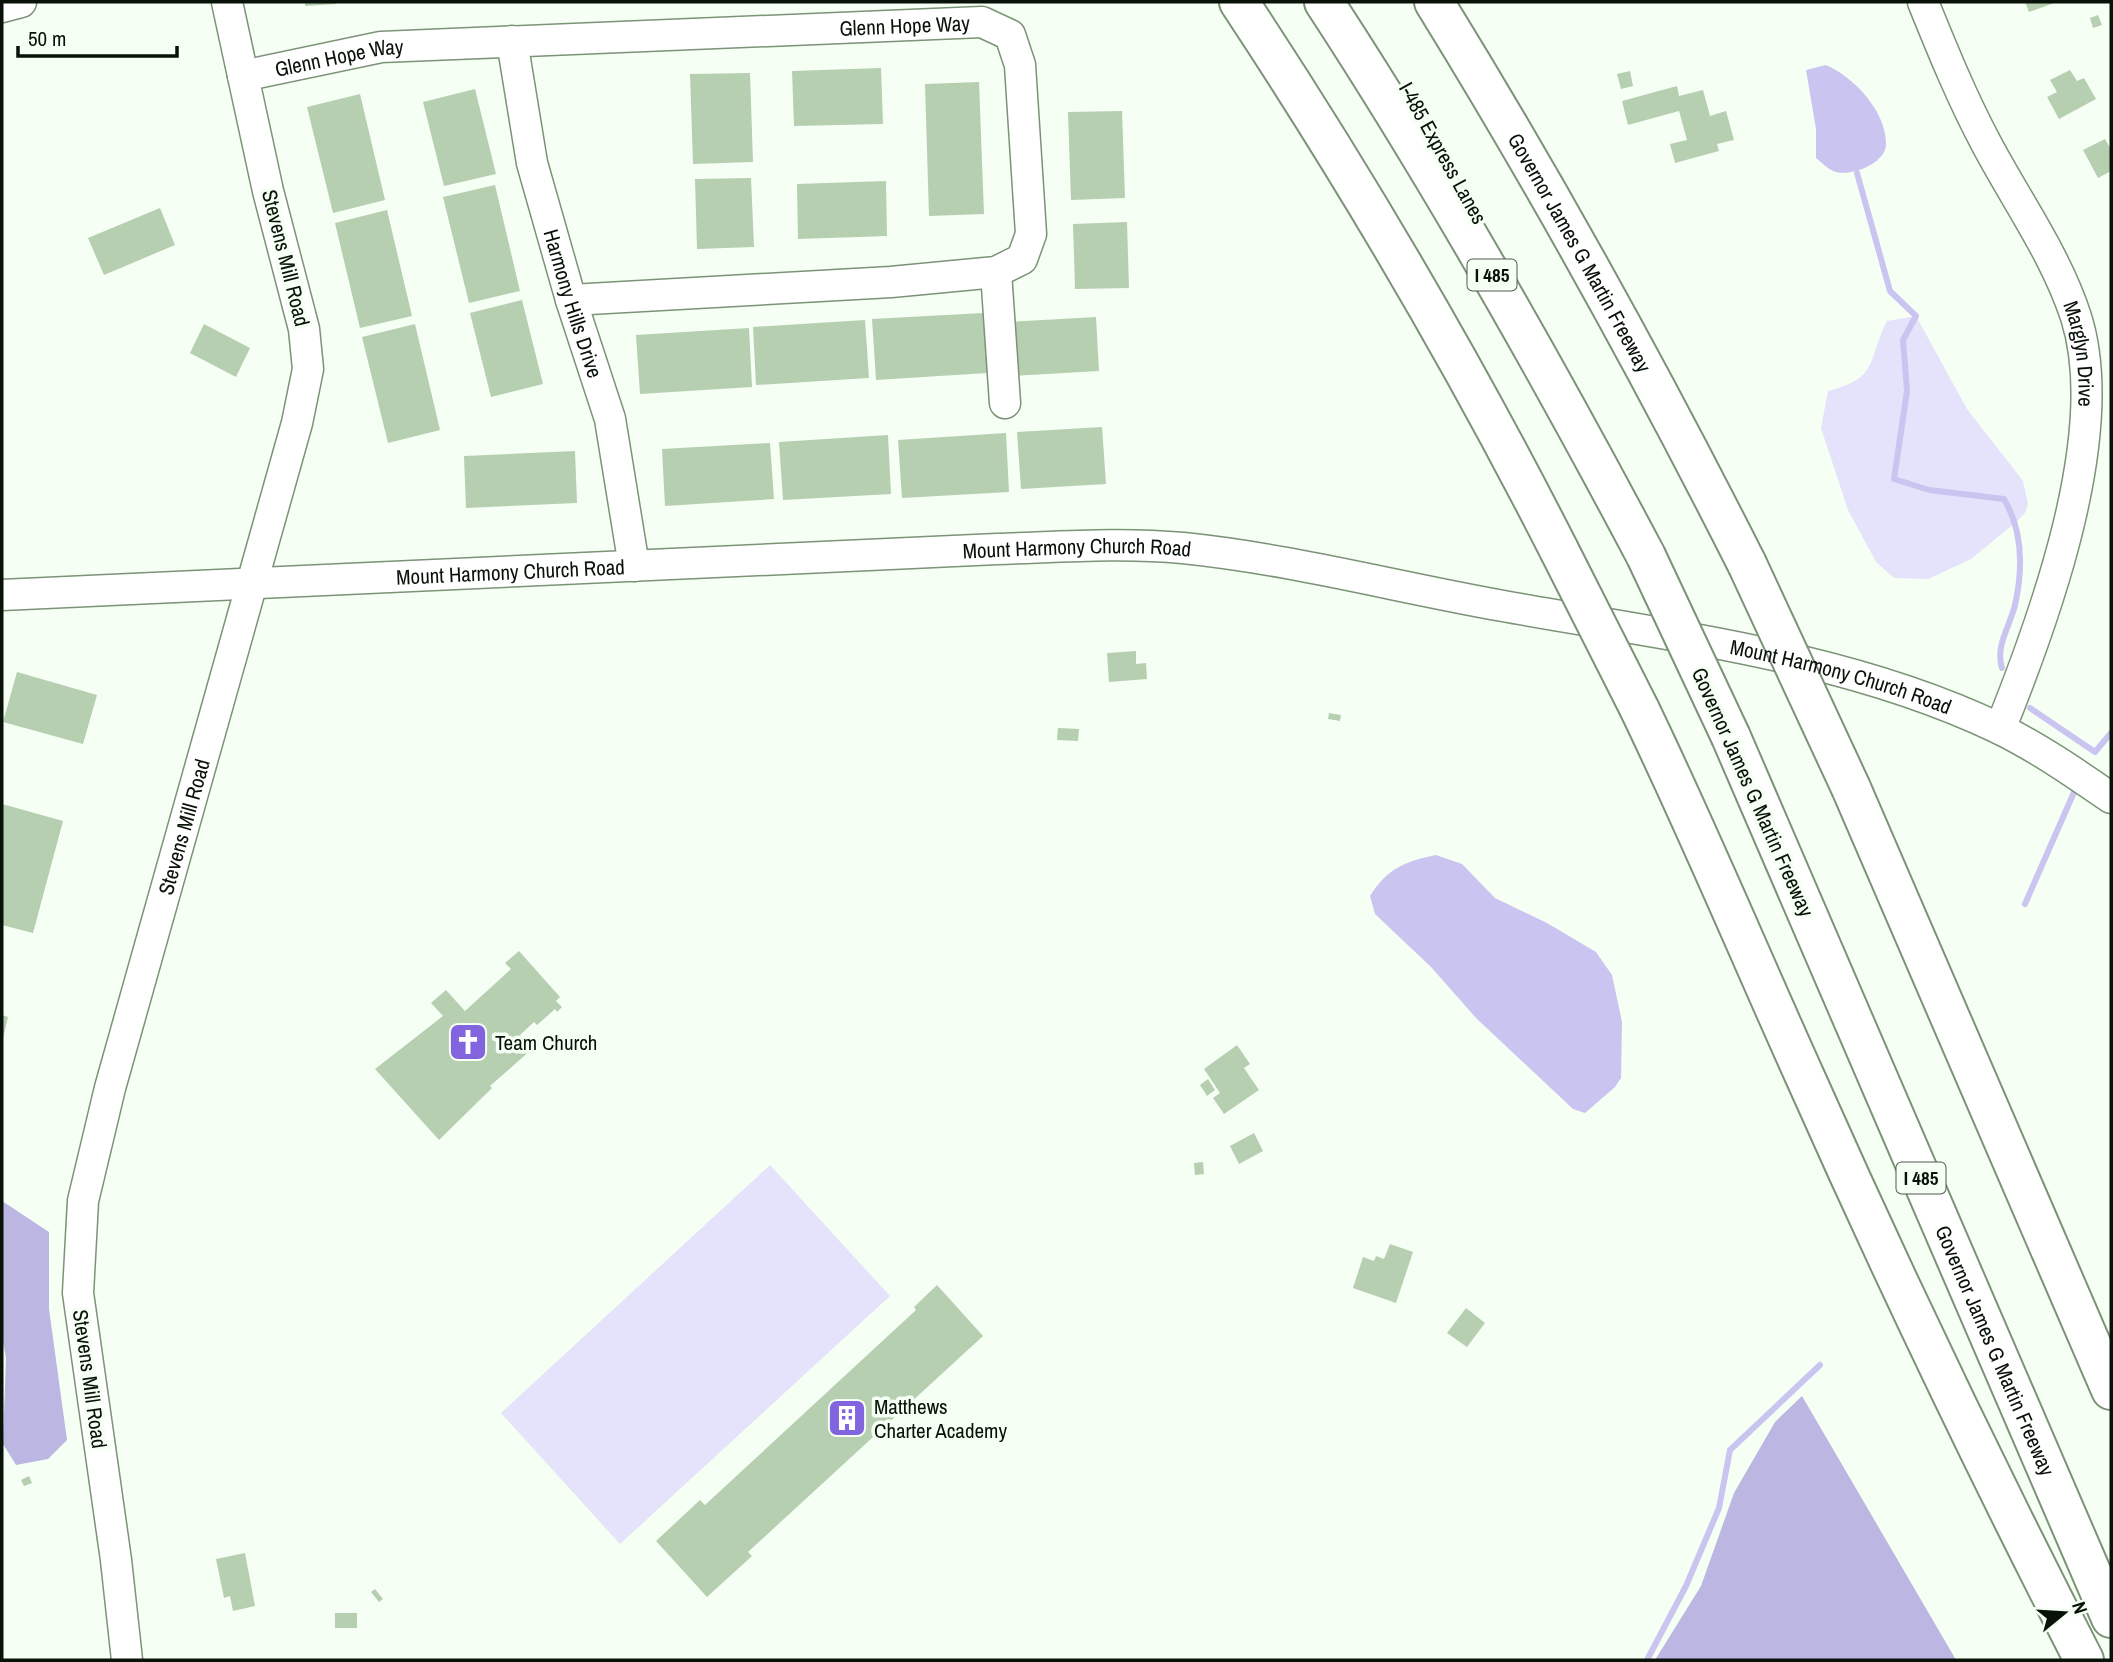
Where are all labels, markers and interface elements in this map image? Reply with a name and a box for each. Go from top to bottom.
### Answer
street label: Glenn Hope Way [839,8,971,42]
scale bar [18,14,177,58]
text: 50 m [28,24,66,53]
street label: Glenn Hope Way [272,32,404,83]
street label: I-485 Express Lanes [1392,77,1494,229]
street label: Governor James G Martin Freeway [1501,127,1659,377]
street label: Stevens Mill Road [255,187,317,329]
street label: Harmony Hills Drive [537,226,610,381]
road number: I 485 [1468,260,1516,290]
street label: Marglyn Drive [2057,297,2101,407]
street label: Mount Harmony Church Road [962,531,1193,565]
street label: Mount Harmony Church Road [395,552,625,591]
street label: Mount Harmony Church Road [1728,632,1956,721]
street label: Governor James G Martin Freeway [1685,663,1821,922]
street label: Stevens Mill Road [151,756,216,898]
church icon: Team Church [447,1021,489,1063]
place label: Team Church [495,1028,597,1057]
road number: I 485 [1896,1162,1946,1194]
street label: Governor James G Martin Freeway [1929,1221,2063,1480]
street label: Stevens Mill Road [66,1308,114,1450]
place label: Matthews Charter Academy [874,1392,1007,1445]
building icon: Matthews Charter Academy [826,1397,868,1439]
north arrow [2029,1578,2099,1648]
text: N [2066,1598,2094,1617]

